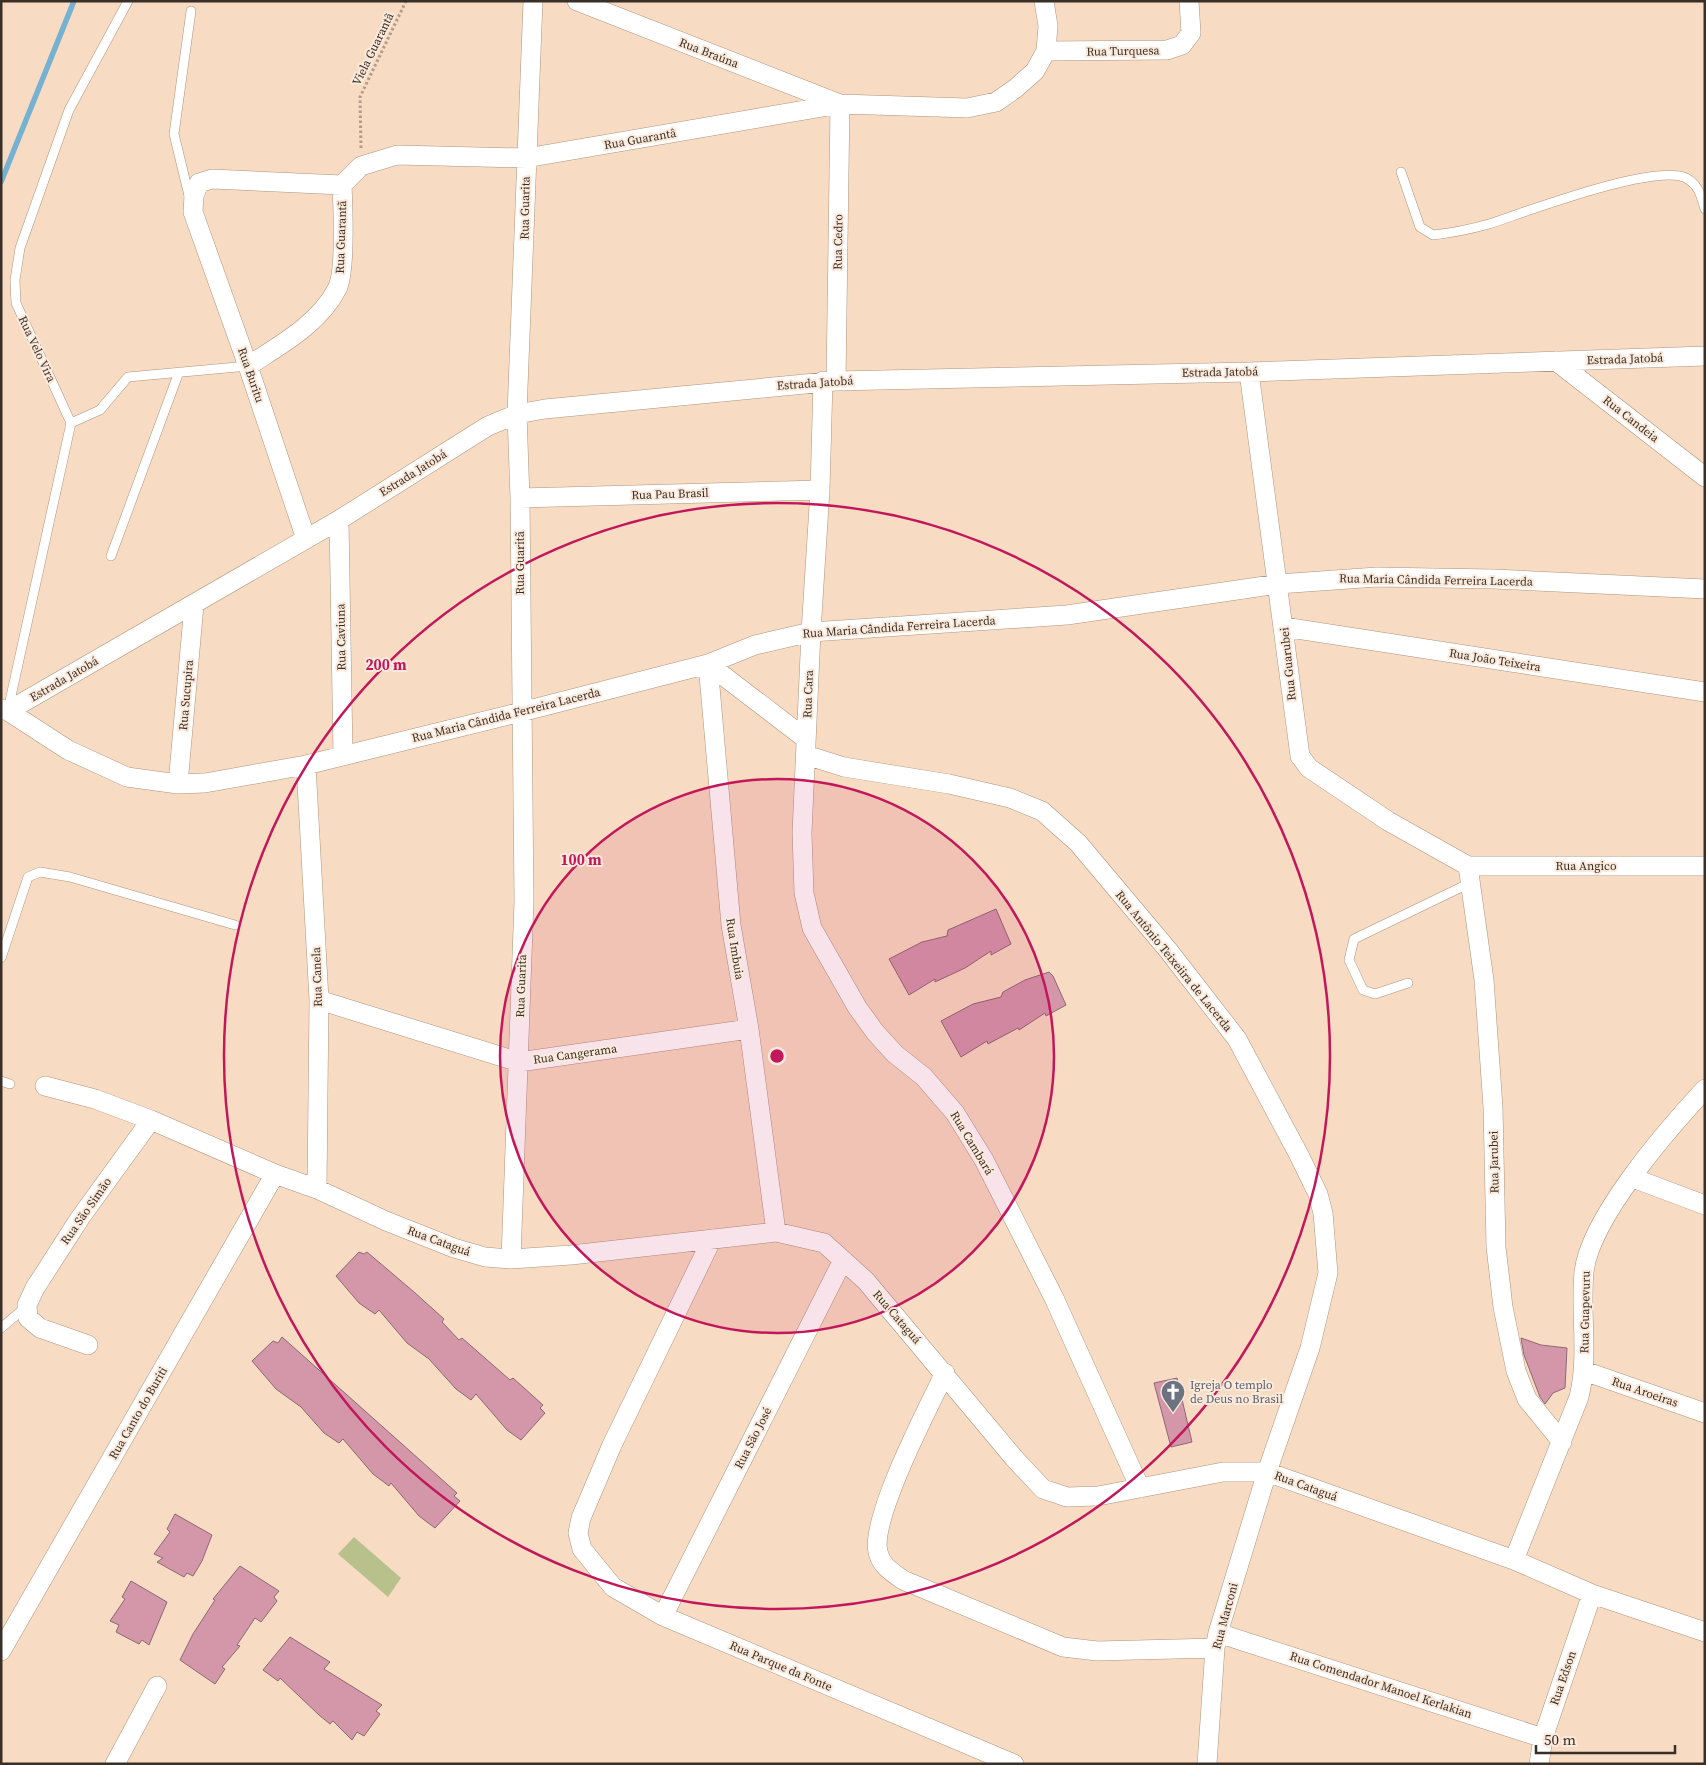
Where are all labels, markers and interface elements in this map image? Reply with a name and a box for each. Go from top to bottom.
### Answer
street label: Viela Guarantã [348,9,398,88]
street label: Rua Braúna [677,34,742,72]
street label: Rua Turquesa [1086,42,1161,60]
street label: Rua Guarantâ [603,125,678,153]
street label: Rua Guarita [516,175,534,240]
street label: Rua Guarantã [332,199,350,274]
street label: Rua Cedro [830,214,846,270]
street label: Rua Velo Vira [15,313,60,386]
street label: Rua Buritu [234,345,268,405]
street label: Estrada Jatobá [1586,350,1664,368]
street label: Estrada Jatobá [1182,363,1259,381]
street label: Estrada Jatobá [776,372,855,394]
street label: Rua Candeia [1600,392,1663,446]
street label: Estrada Jatobá [376,445,451,500]
street label: Rua Pau Brasil [631,485,709,503]
street label: Rua Guaritã [512,530,528,595]
street label: Rua Maria Cândida Ferreira Lacerda [1339,570,1534,590]
street label: Rua Caviuna [332,602,350,671]
street label: Rua Maria Cândida Ferreira Lacerda [802,612,997,642]
street label: Rua Guarubei [1276,626,1300,701]
street label: Rua João Teixeira [1448,645,1543,675]
street label: Estrada Jatobá [27,652,102,705]
text: 200 m [365,654,407,675]
street label: Rua Sucupira [175,658,197,731]
street label: Rua Cara [799,669,817,718]
street label: Rua Maria Cândida Ferreira Lacerda [410,684,603,746]
text: 100 m [560,849,602,870]
street label: Rua Angico [1555,858,1617,874]
street label: Rua Antônio Teixeiira de Lacerda [1112,887,1237,1036]
street label: Rua Imbuia [722,917,748,982]
street label: Rua Canela [308,946,326,1007]
street label: Rua Guarita [512,953,530,1018]
street label: Rua Cangerama [532,1040,619,1068]
centre of rings [768,1047,786,1065]
street label: Rua Cambará [947,1108,998,1179]
street label: Rua Jarubei [1485,1130,1503,1193]
street label: Rua São Simão [57,1174,115,1248]
street label: Rua Cataguá [405,1222,474,1260]
street label: Rua Guapevuru [1576,1270,1594,1354]
street label: Rua Cataguá [869,1287,925,1348]
street label: Rua Canto do Buriti [105,1363,171,1462]
street label: Rua Aroeiras [1610,1373,1680,1411]
place label: Igreja O templo de Deus no Brasil [1190,1377,1283,1407]
church icon: Igreja O templo de Deus no Brasil [1160,1379,1186,1413]
street label: Rua São José [731,1404,775,1472]
street label: Rua Cataguá [1272,1467,1341,1505]
street label: Rua Marconi [1208,1580,1242,1651]
street label: Rua Parque da Fonte [727,1637,835,1695]
street label: Rua Comendador Manoel Kerlakian [1288,1648,1474,1722]
street label: Rua Edson [1546,1649,1580,1707]
scale bar [1536,1722,1675,1754]
text: 50 m [1544,1729,1576,1750]

